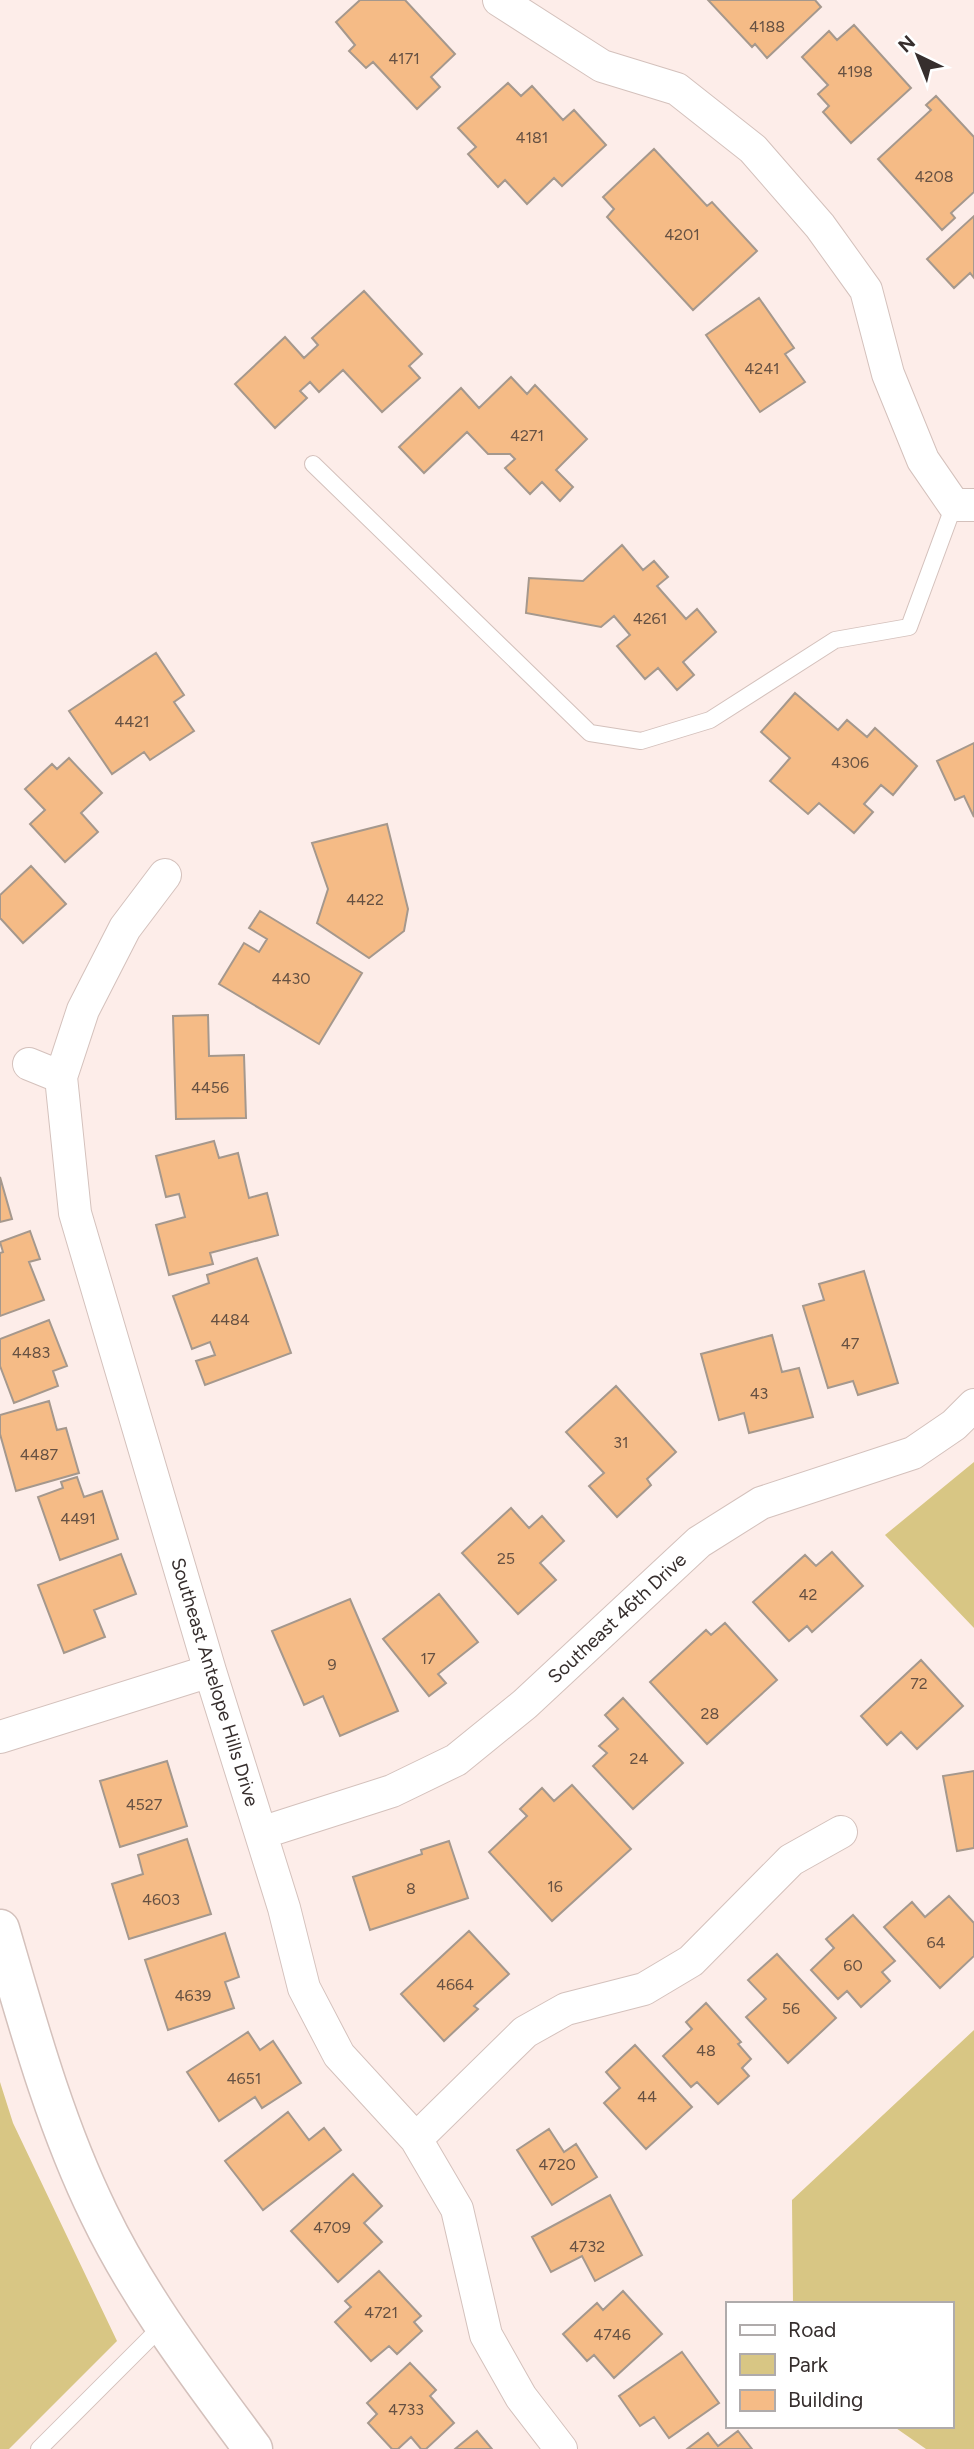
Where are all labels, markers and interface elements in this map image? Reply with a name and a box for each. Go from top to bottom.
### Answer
house number: 4188 [749,17,785,36]
north arrow [883,21,953,91]
text: N [894,31,920,57]
house number: 4171 [388,49,420,68]
house number: 4198 [837,62,873,81]
house number: 4181 [516,128,548,147]
house number: 4208 [915,167,953,186]
house number: 4201 [664,225,700,244]
house number: 4241 [744,359,780,378]
house number: 4271 [510,426,544,445]
house number: 4261 [633,609,667,628]
house number: 4421 [114,712,150,731]
house number: 4306 [831,753,869,772]
house number: 4422 [346,890,384,909]
house number: 4430 [272,969,310,988]
house number: 4456 [191,1078,229,1097]
house number: 4484 [210,1310,250,1329]
house number: 47 [841,1334,860,1353]
house number: 4483 [12,1343,50,1362]
house number: 43 [750,1384,768,1403]
house number: 31 [613,1433,629,1452]
house number: 4487 [20,1445,59,1464]
house number: 4491 [60,1509,96,1528]
street label: Southeast 46th Drive [543,1548,691,1688]
house number: 25 [497,1549,515,1568]
street label: Southeast Antelope Hills Drive [166,1555,264,1809]
house number: 42 [799,1585,817,1604]
house number: 17 [420,1649,436,1668]
house number: 9 [327,1655,337,1674]
house number: 72 [910,1674,928,1693]
house number: 28 [701,1704,719,1723]
house number: 24 [630,1749,648,1768]
house number: 4527 [126,1795,163,1814]
house number: 16 [547,1877,563,1896]
house number: 8 [406,1879,416,1898]
house number: 4603 [142,1890,180,1909]
house number: 64 [927,1933,946,1952]
house number: 60 [843,1956,863,1975]
house number: 4664 [436,1975,474,1994]
house number: 4639 [175,1986,211,2005]
house number: 56 [782,1999,800,2018]
house number: 48 [696,2041,716,2060]
house number: 4651 [227,2069,261,2088]
house number: 44 [637,2087,657,2106]
house number: 4720 [538,2155,576,2174]
house number: 4709 [313,2218,351,2237]
house number: 4732 [569,2237,605,2256]
legend [726,2302,953,2428]
house number: 4721 [364,2303,398,2322]
text: Road [788,2317,836,2342]
house number: 4746 [593,2325,631,2344]
text: Park [788,2352,829,2377]
text: Building [788,2387,863,2412]
house number: 4733 [388,2400,424,2419]

